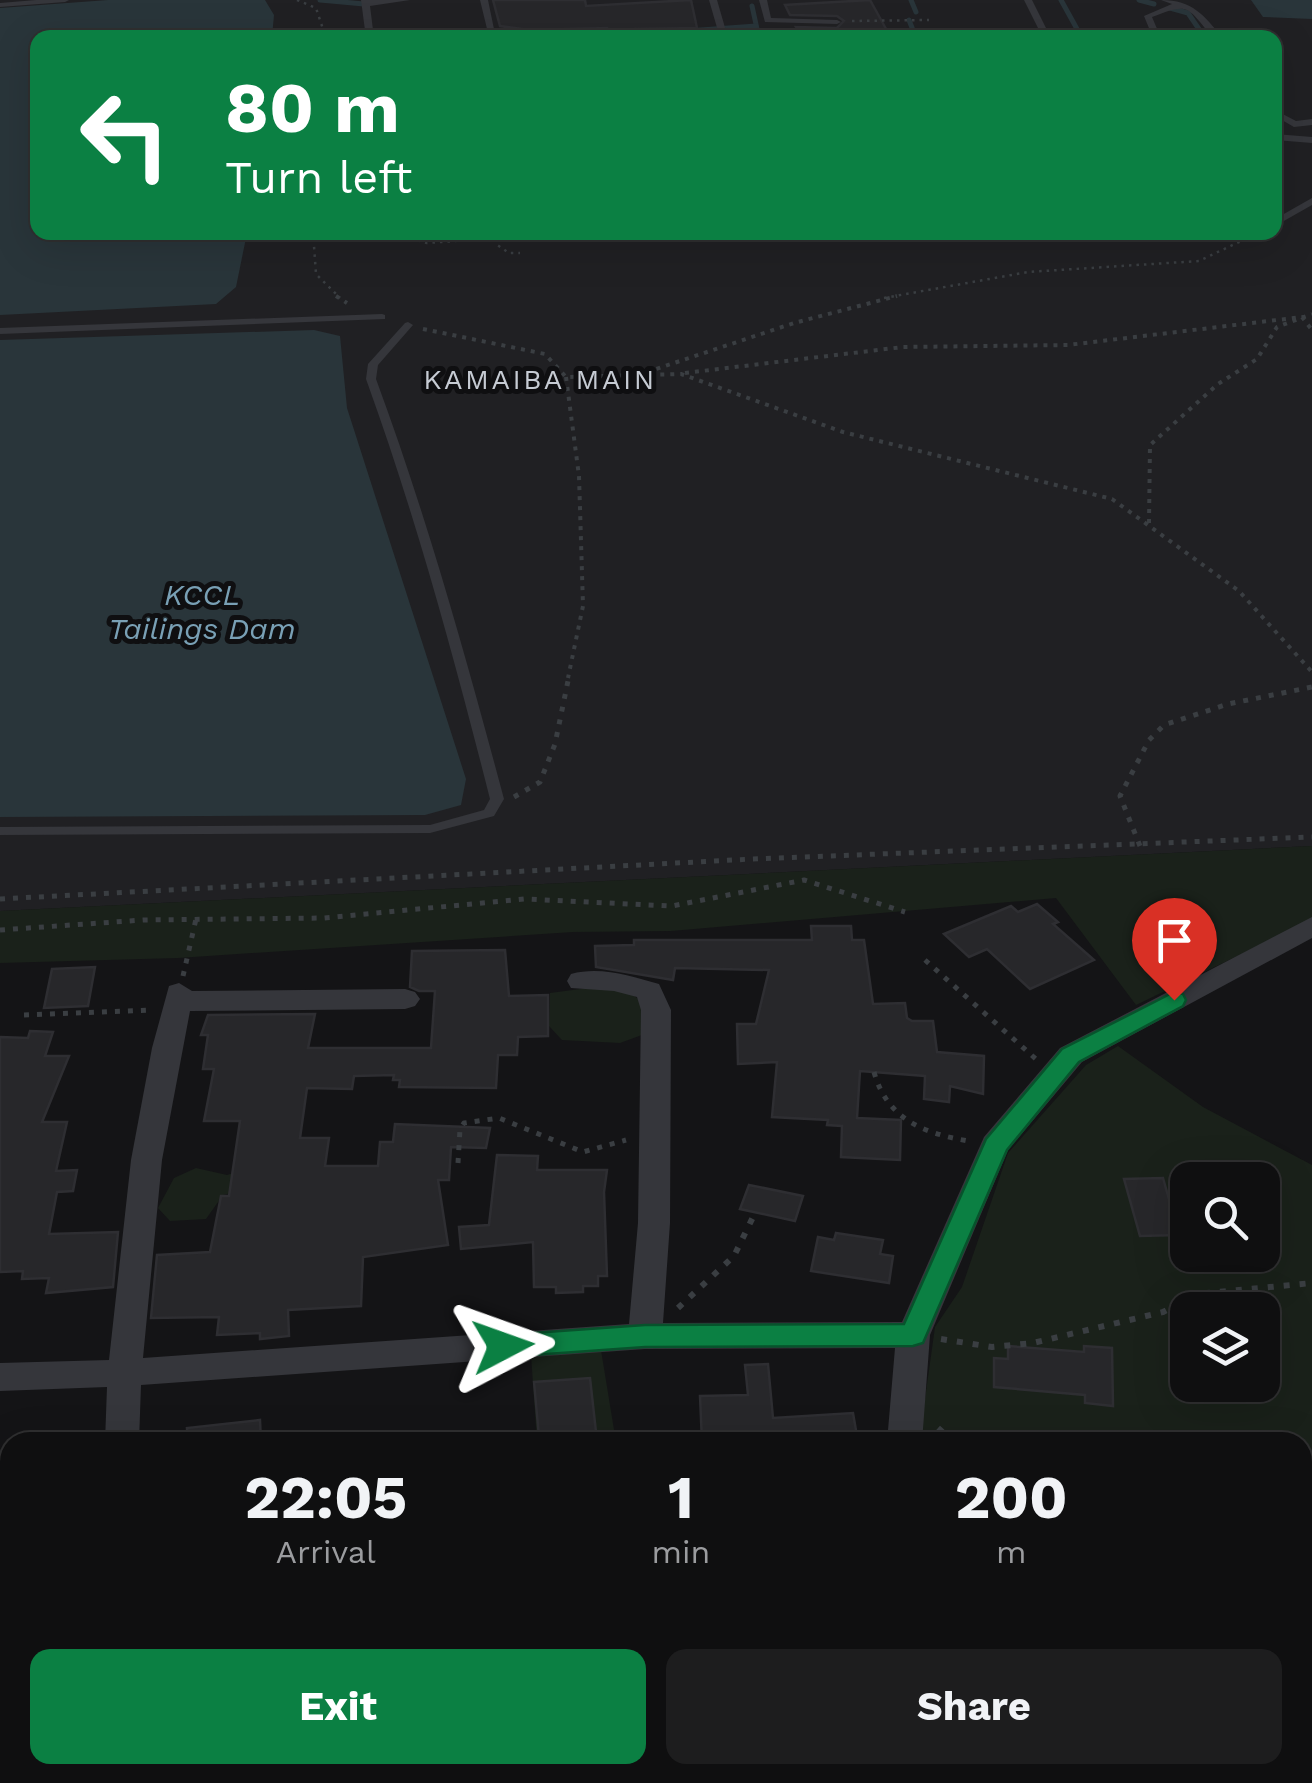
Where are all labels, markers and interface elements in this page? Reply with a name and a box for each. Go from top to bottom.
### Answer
text: 80 m [225,67,400,149]
icon: left [60,70,190,200]
text: Turn left [225,151,412,204]
district label: KAMAIBA MAIN [423,363,657,396]
water label: KCCL Tailings Dam [108,577,296,646]
pin [1132,898,1217,1001]
icon: arrive [1147,913,1202,968]
map controls [1170,1162,1280,1402]
button: search [1170,1162,1280,1272]
button: layers [1170,1292,1280,1402]
position arrow [451,1294,555,1398]
text: 22:05 [244,1462,407,1533]
text: 1 [668,1462,694,1533]
text: 200 [955,1462,1068,1533]
text: Arrival [276,1533,376,1571]
text: min [652,1533,710,1571]
text: m [996,1533,1026,1571]
button: Exit [30,1649,646,1764]
button: Share [666,1649,1282,1764]

